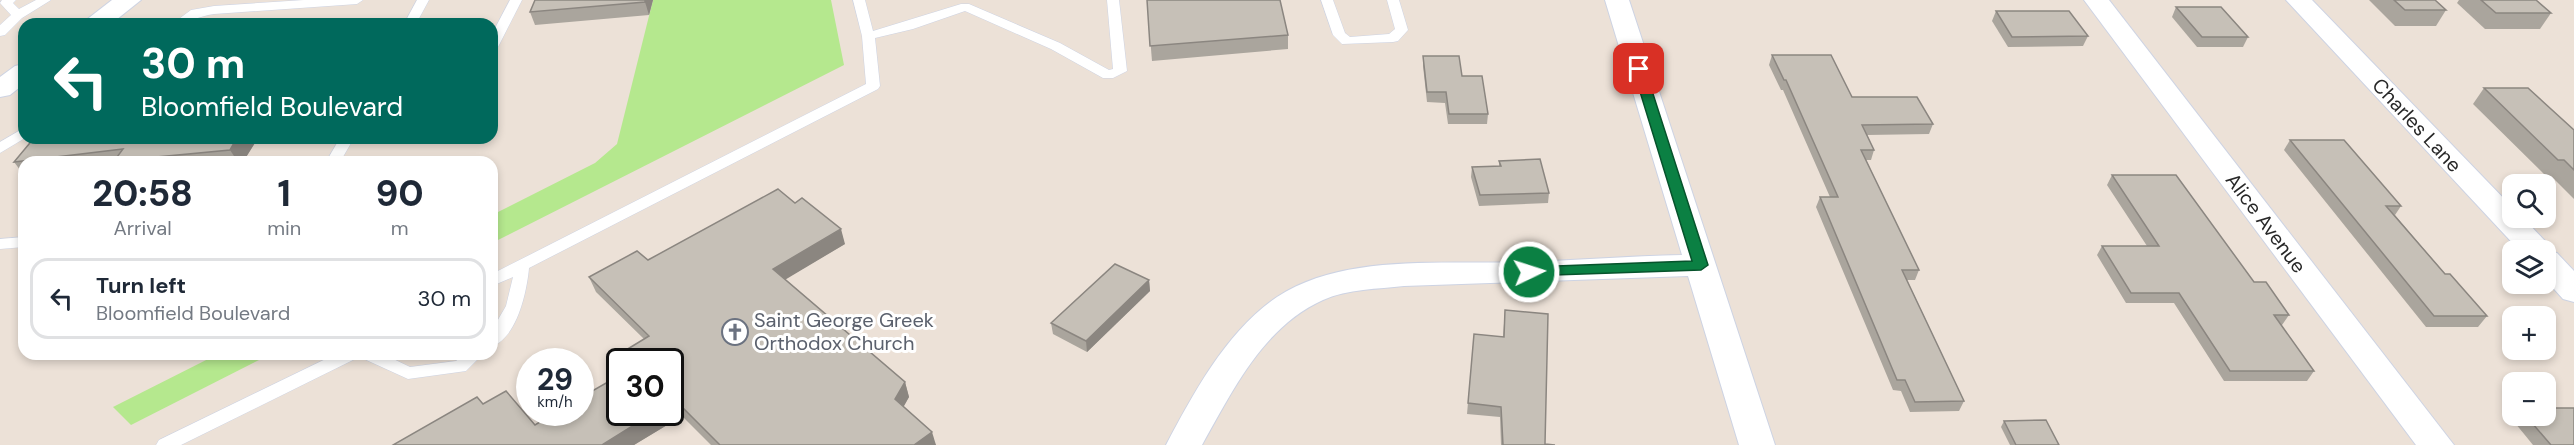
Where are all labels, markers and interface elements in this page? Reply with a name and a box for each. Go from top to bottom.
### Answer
text: 30 m [141,36,245,91]
icon: left [42,42,120,120]
pin [1613,43,1664,94]
icon: arrive [1622,52,1655,85]
street label: Charles Lane [2367,72,2467,178]
text: Bloomfield Boulevard [141,89,403,124]
street label: Alice Avenue [2220,168,2312,278]
text: 20:58 [92,170,193,217]
text: 1 [278,170,291,217]
text: 90 [375,170,424,217]
map controls [2502,174,2556,426]
button: search [2502,174,2556,228]
text: Arrival [113,215,172,241]
text: min [267,215,301,241]
text: m [391,215,409,241]
position arrow [1497,240,1561,304]
button: layers [2502,240,2556,294]
text: Turn left [96,271,186,300]
icon: left [45,282,78,315]
text: 30 m [417,284,471,313]
text: Bloomfield Boulevard [96,300,290,326]
button: + [2502,306,2556,360]
place label: Saint George Greek Orthodox Church [754,307,934,356]
church icon: Saint George Greek Orthodox Church [720,317,750,347]
speed limit sign: 30 [606,348,684,426]
text: 29 [537,360,573,399]
button: − [2502,372,2556,426]
text: km/h [537,392,573,412]

